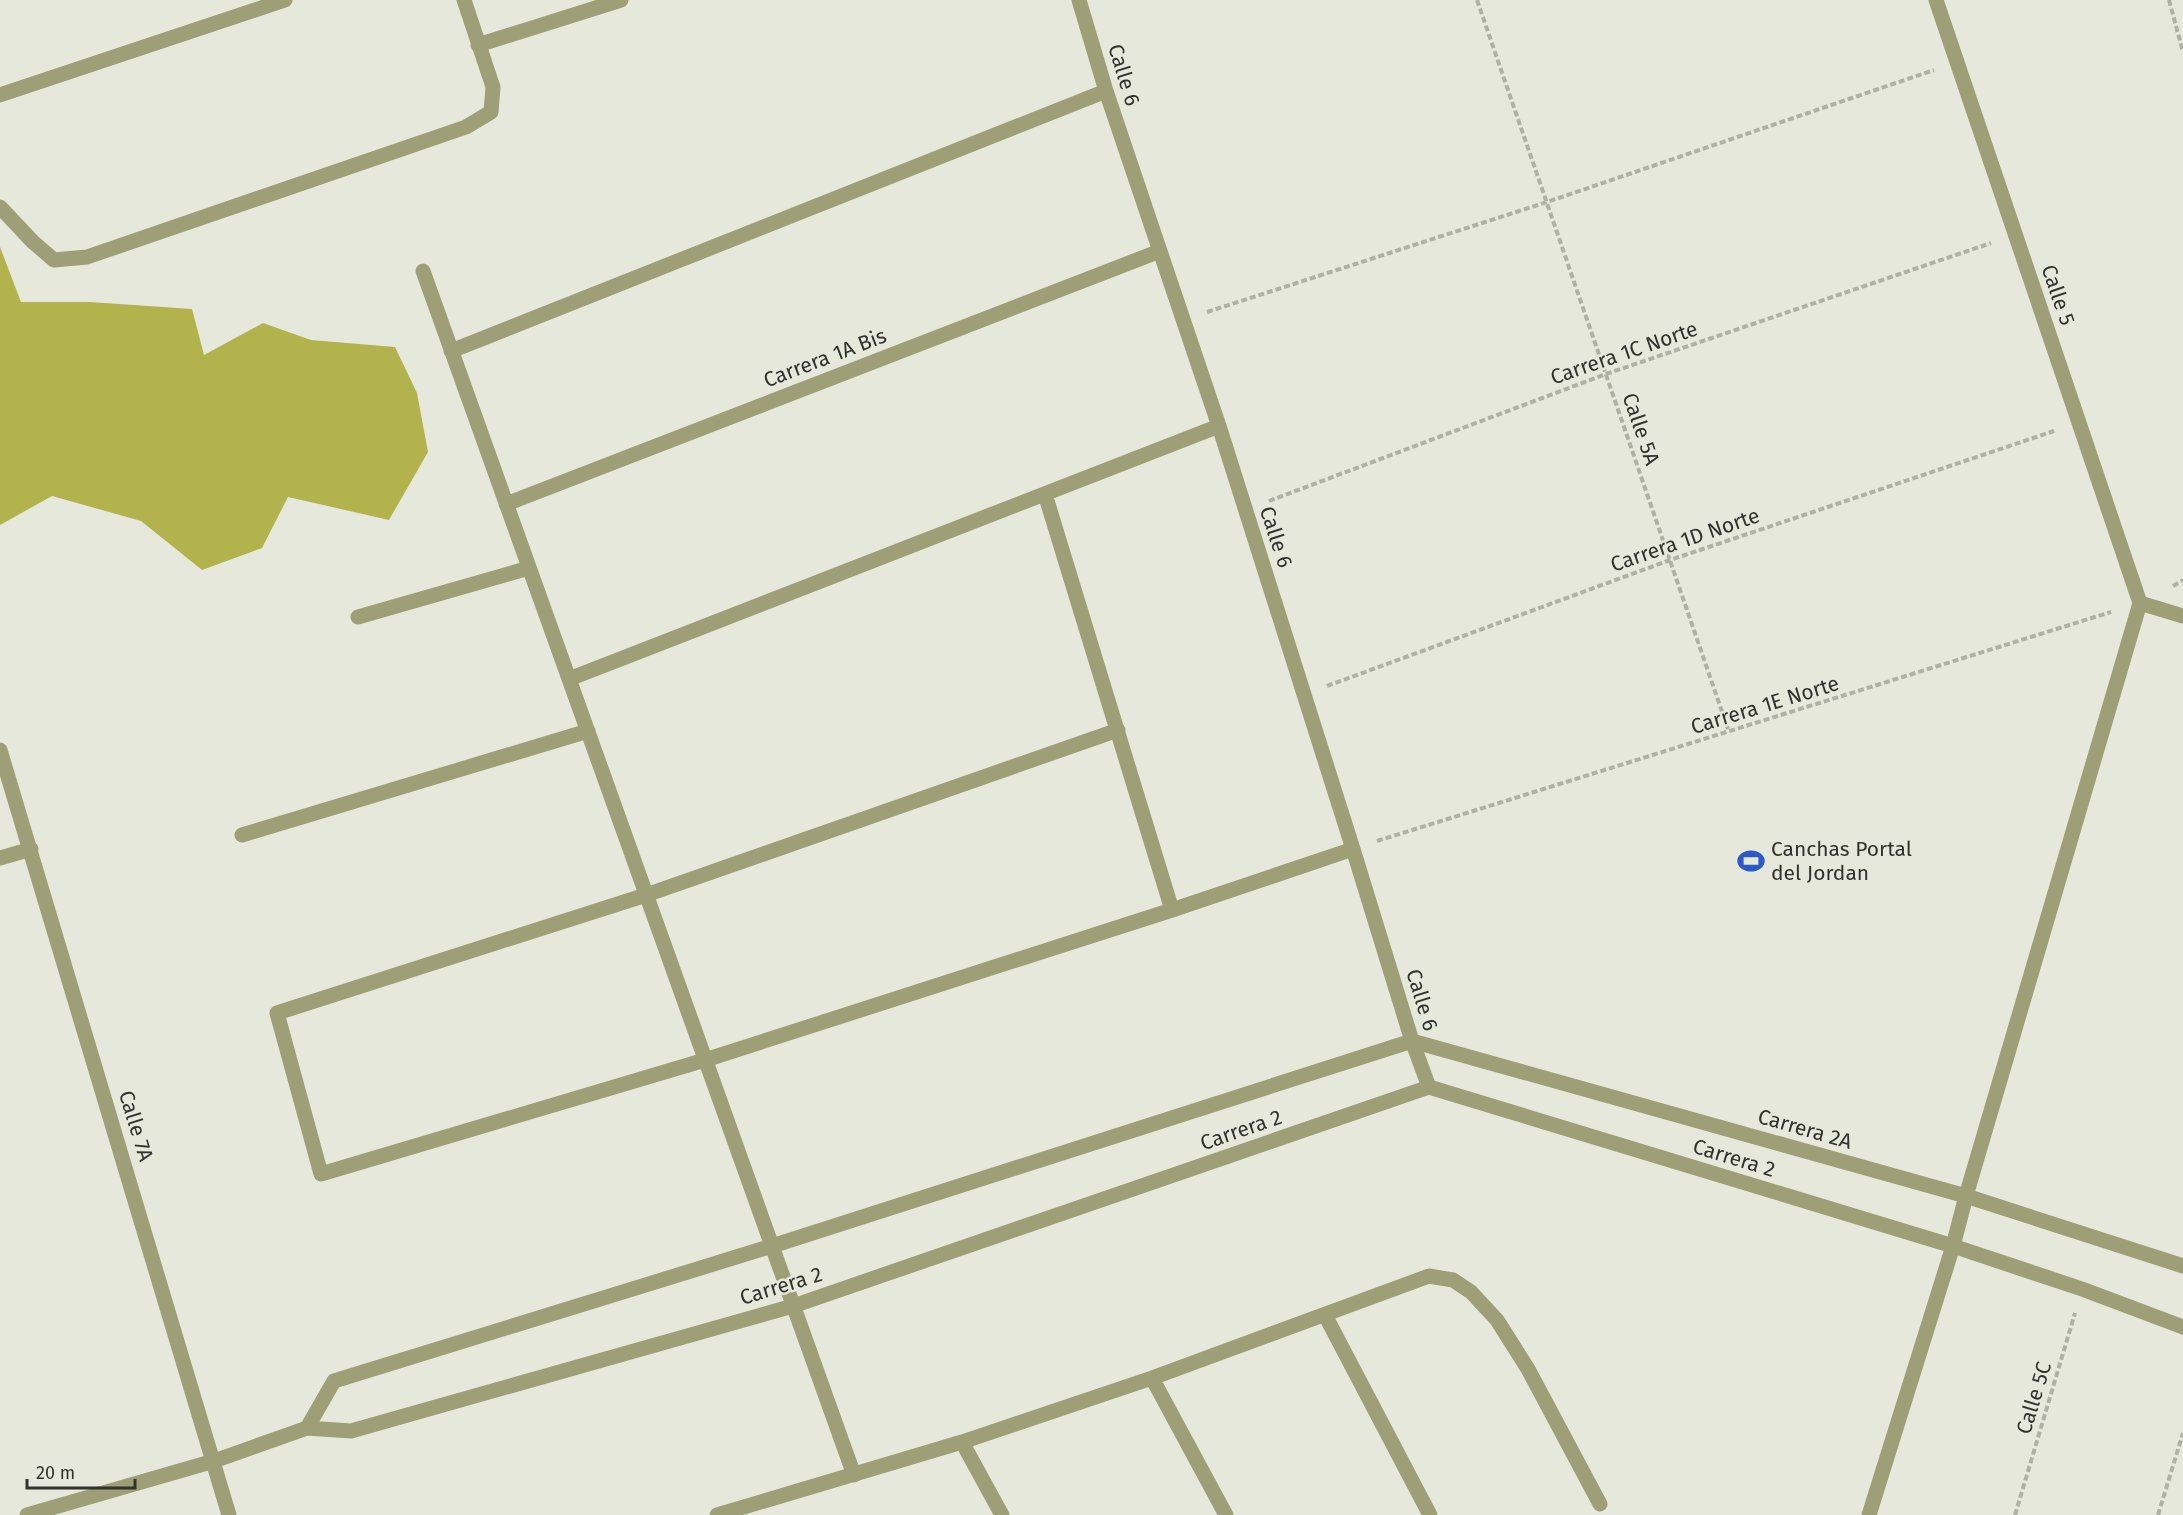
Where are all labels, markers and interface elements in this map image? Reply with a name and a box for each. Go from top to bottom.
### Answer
street label: Calle 6 [1102,41,1146,109]
street label: Calle 5 [2036,261,2080,329]
street label: Carrera 1C Norte [1547,316,1701,390]
street label: Carrera 1A Bis [760,323,890,393]
street label: Calle 5A [1617,390,1665,468]
street label: Carrera 1D Norte [1607,502,1763,578]
street label: Calle 6 [1254,503,1298,571]
street label: Carrera 1E Norte [1688,670,1842,740]
place label: Canchas Portal del Jordan [1771,836,1912,886]
sports icon: Canchas Portal del Jordan [1736,846,1766,876]
street label: Calle 6 [1400,966,1444,1034]
street label: Calle 7A [113,1087,159,1165]
street label: Carrera 2A [1755,1103,1855,1155]
street label: Carrera 2 [1197,1104,1285,1156]
street label: Carrera 2 [1690,1133,1778,1183]
street label: Carrera 2 [737,1261,825,1311]
street label: Calle 5C [2011,1358,2057,1437]
scale bar [27,1452,135,1490]
text: 20 m [36,1462,75,1484]

